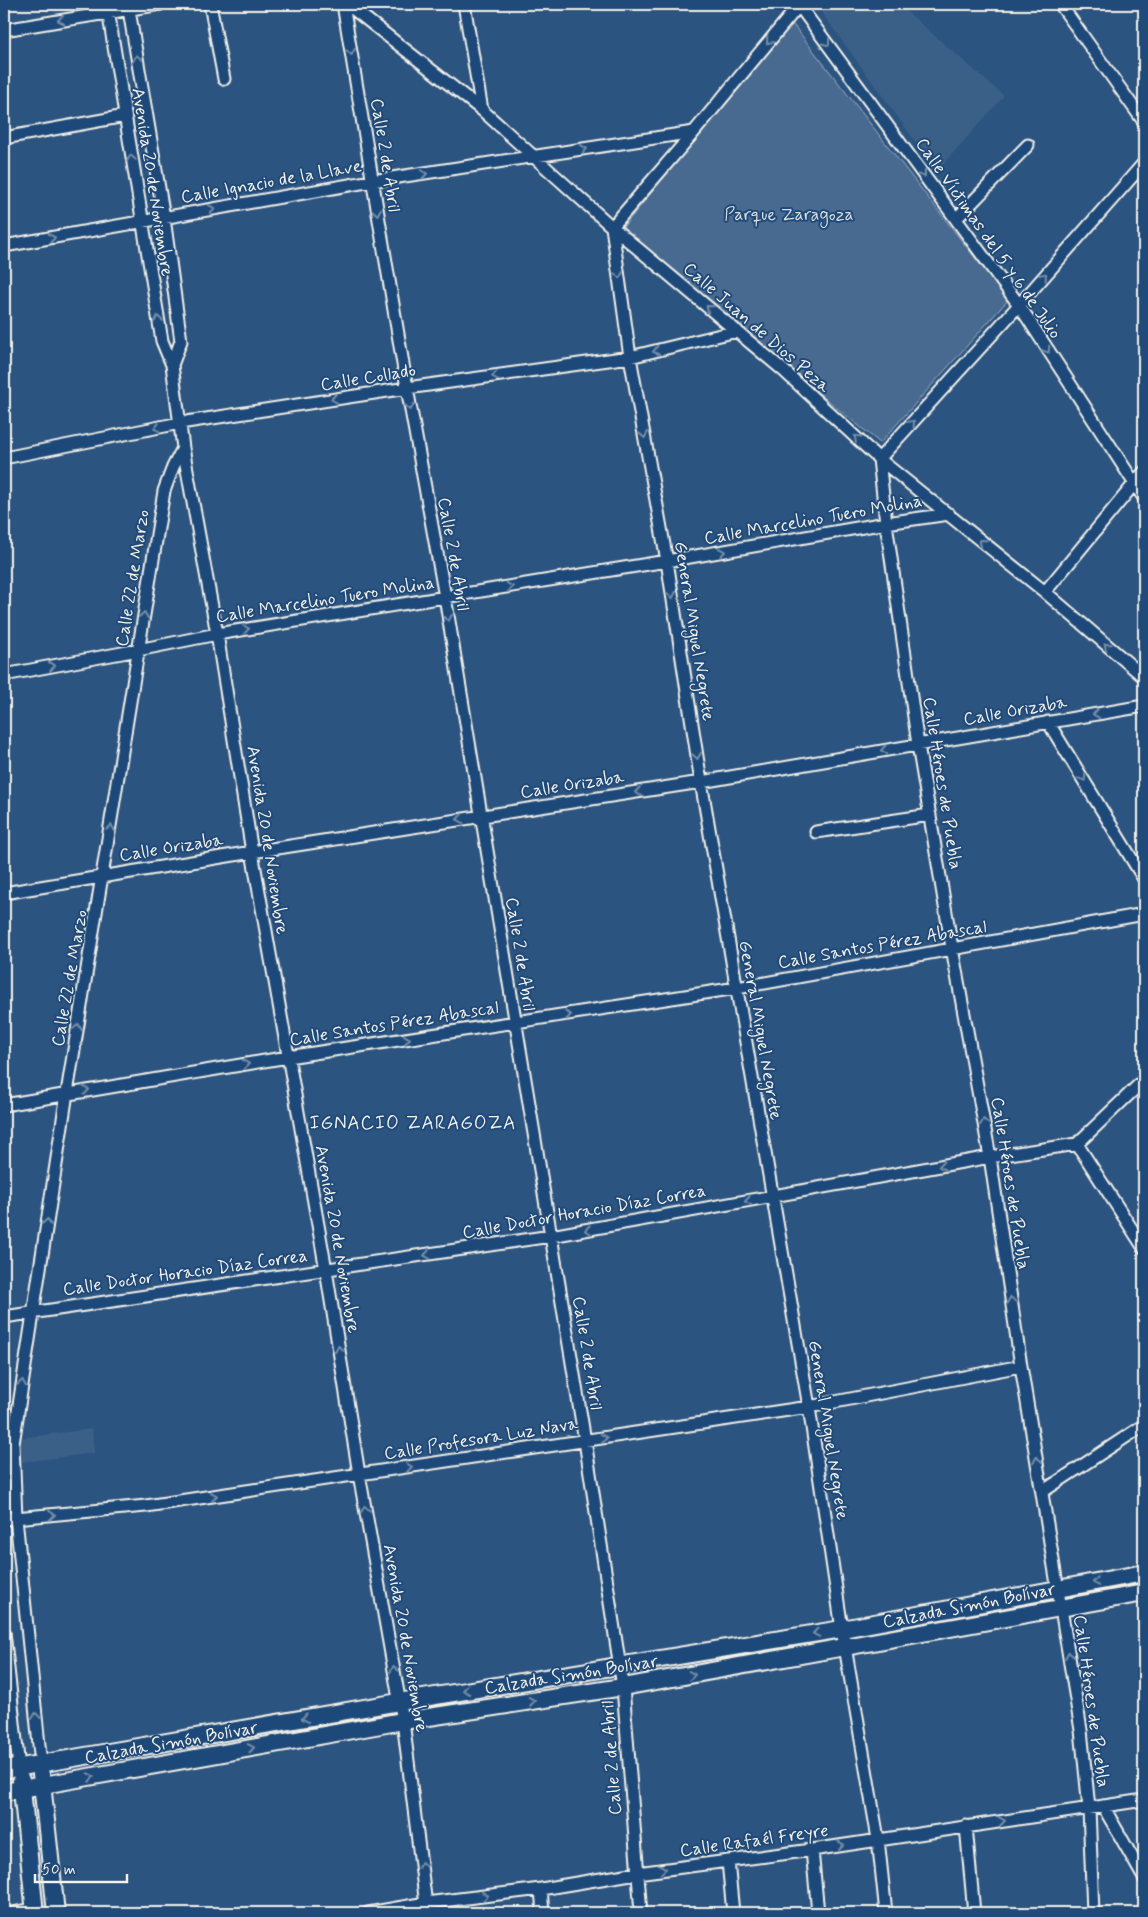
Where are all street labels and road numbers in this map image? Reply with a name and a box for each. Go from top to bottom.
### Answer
street label: Avenida 20 de Noviembre [125,86,179,278]
street label: Calle 2 de Abril [364,97,406,214]
street label: Calle Víctimas del 5 y 6 de Julio [909,133,1067,344]
street label: Calle Ignacio de la Llave [179,154,363,210]
street label: Calle Juan de Dios Peza [678,257,835,398]
street label: Calle Collado [319,359,418,397]
street label: Calle Marcelino Tuero Molina [702,489,924,551]
street label: Calle 2 de Abril [431,496,475,613]
street label: Calle 22 de Marzo [110,508,156,648]
street label: General Miguel Negrete [667,539,720,723]
street label: Calle Marcelino Tuero Molina [214,571,436,629]
street label: Calle Orizaba [962,690,1069,732]
street label: Calle Héroes de Puebla [917,695,967,871]
street label: Avenida 20 de Noviembre [240,744,294,936]
street label: Calle Orizaba [519,765,626,805]
street label: Calle Orizaba [118,828,225,868]
street label: Calle 2 de Abril [499,896,541,1013]
street label: Calle 22 de Marzo [46,908,94,1048]
street label: Calle Santos Pérez Abascal [776,915,988,975]
street label: General Miguel Negrete [731,939,788,1122]
street label: Calle Santos Pérez Abascal [288,996,501,1052]
street label: Calle Héroes de Puebla [985,1095,1035,1271]
street label: Avenida 20 de Noviembre [309,1143,365,1335]
street label: Calle Doctor Horacio Díaz Correa [461,1179,708,1245]
street label: Calle Doctor Horacio Díaz Correa [61,1244,309,1302]
street label: Calle 2 de Abril [566,1295,608,1412]
street label: General Miguel Negrete [801,1338,854,1522]
street label: Calle Profesora Luz Nava [382,1412,580,1466]
street label: Avenida 20 de Noviembre [377,1542,433,1734]
street label: Calzada Simón Bolívar [881,1577,1058,1634]
street label: Calle Héroes de Puebla [1067,1613,1115,1789]
street label: Calzada Simón Bolívar [483,1649,660,1701]
street label: Calle 2 de Abril [596,1700,628,1816]
street label: Calzada Simón Bolívar [83,1716,260,1770]
street label: Calle Rafaél Freyre [678,1819,830,1863]

